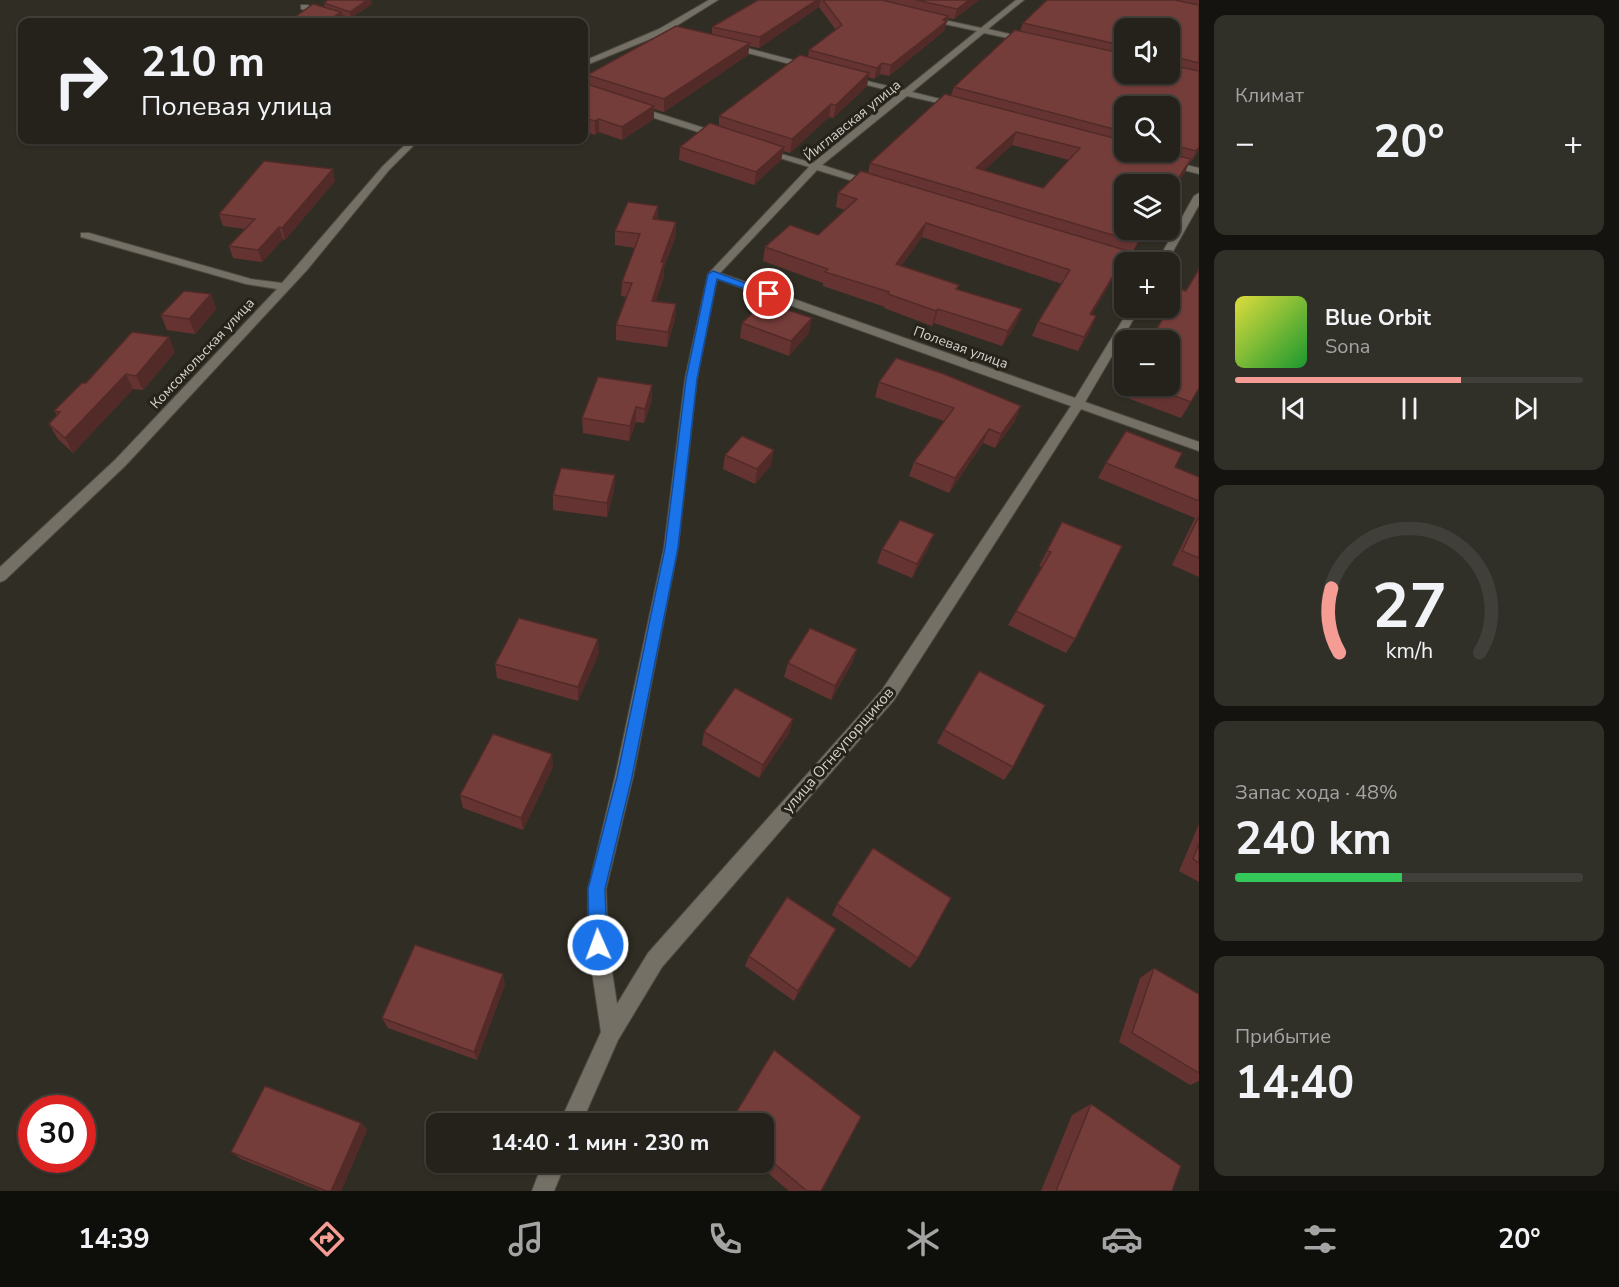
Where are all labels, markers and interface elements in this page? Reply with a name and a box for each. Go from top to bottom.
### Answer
map controls [1114,18,1180,396]
button: sound [1114,18,1180,84]
text: 210 m [141,34,265,91]
icon: right [42,42,120,120]
street label: Йиглавская улица [800,75,905,165]
text: Климат [1235,82,1304,109]
text: Полевая улица [141,88,333,125]
button: search [1114,96,1180,162]
text: 20° [1373,112,1445,173]
text: − [1235,121,1255,166]
text: + [1563,121,1583,166]
button: layers [1114,174,1180,240]
button: + [1114,252,1180,318]
pin [743,268,794,319]
icon: arrive [752,277,785,310]
street label: Комсомольская улица [146,294,259,413]
text: Blue Orbit [1325,303,1431,333]
street label: Полевая улица [911,322,1011,373]
button: − [1114,330,1180,396]
text: Sona [1325,333,1370,360]
icon: previous [1277,392,1310,425]
icon: pause [1393,392,1426,425]
icon: next [1509,392,1542,425]
text: 27 [1372,564,1446,649]
text: km/h [1385,636,1433,666]
street label: улица Огнеупорщиков [778,683,898,817]
text: Запас хода · 48% [1235,779,1398,806]
text: 240 km [1235,809,1392,870]
position arrow [566,913,630,977]
text: Прибытие [1235,1023,1331,1050]
text: 14:40 [1235,1053,1354,1114]
speed limit sign: 30 [18,1095,96,1173]
text: 14:40 · 1 мин · 230 m [491,1128,709,1158]
icon: directions [306,1218,348,1260]
icon: music [505,1218,547,1260]
icon: phone [704,1218,746,1260]
icon: climate [902,1218,944,1260]
icon: car [1101,1218,1143,1260]
icon: filters [1299,1218,1341,1260]
text: 14:39 [78,1221,150,1258]
text: 20° [1498,1221,1541,1258]

